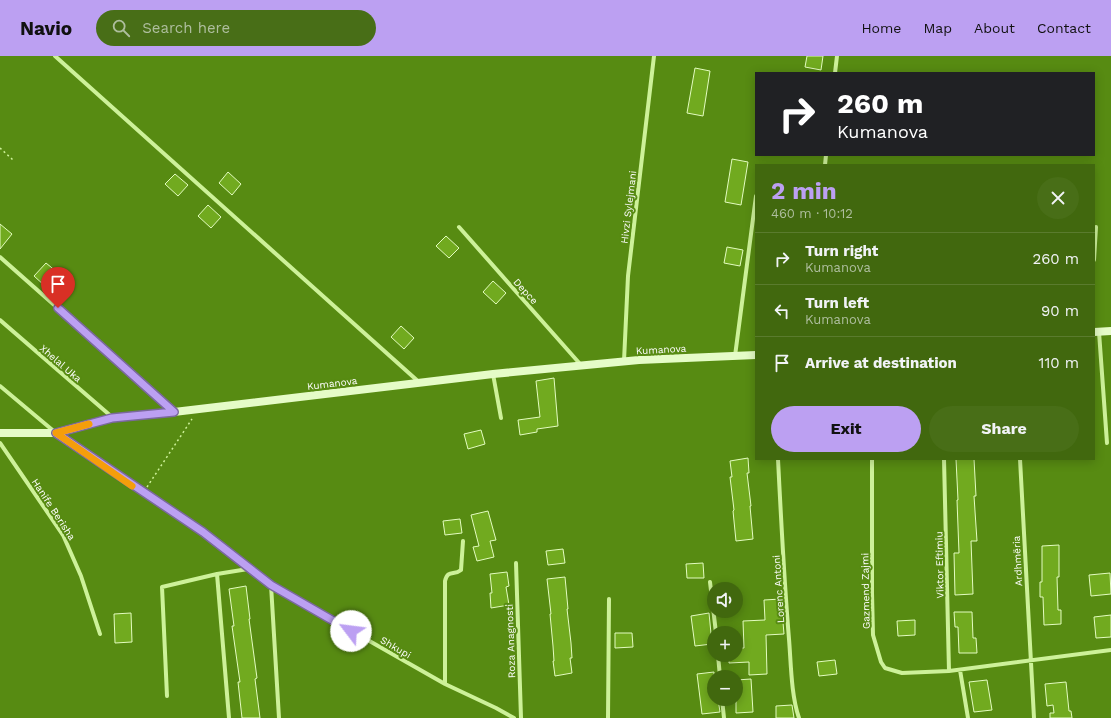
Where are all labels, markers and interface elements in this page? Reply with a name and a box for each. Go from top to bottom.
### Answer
search box [96,10,376,46]
text: Navio [20,17,72,40]
icon: search [110,17,132,39]
text: Search here [142,19,230,37]
text: Home [861,20,901,36]
text: Map [923,20,952,36]
text: About [974,20,1015,36]
text: Contact [1037,20,1091,36]
text: 260 m [837,87,923,120]
icon: right [771,88,823,140]
text: Kumanova [837,121,928,142]
street label: Hivzi Sylejmani [619,170,638,244]
text: 2 min [771,177,837,205]
button: close [1037,177,1079,219]
text: 460 m · 10:12 [771,206,853,221]
text: Turn right [805,242,878,260]
icon: right [771,248,793,270]
text: 260 m [1032,250,1079,268]
text: Kumanova [805,260,871,275]
pin [41,267,75,308]
icon: arrive [47,273,69,295]
street label: Depce [511,276,540,307]
text: Turn left [805,294,869,312]
icon: left [771,300,793,322]
text: 90 m [1041,302,1079,320]
text: Kumanova [805,312,871,327]
street label: Xhelal Uka [38,342,84,385]
street label: Kumanova [635,343,687,356]
icon: arrive [771,352,793,374]
text: Arrive at destination [805,354,957,372]
text: 110 m [1039,354,1079,372]
street label: Kumanova [306,375,358,392]
button: Exit [771,406,921,452]
button: Share [929,406,1079,452]
street label: Hanife Berisha [30,477,78,542]
street label: Viktor Eftimiu [933,531,946,599]
street label: Ardhmëria [1011,535,1024,587]
street label: Gazmend Zajmi [859,553,872,629]
street label: Lorenc Antoni [771,555,786,623]
map controls [707,582,743,706]
button: sound [707,582,743,618]
street label: Roza Anagnosti [504,604,517,678]
position arrow [330,610,372,652]
button: + [707,626,743,662]
street label: Shkupi [379,634,413,661]
button: − [707,670,743,706]

